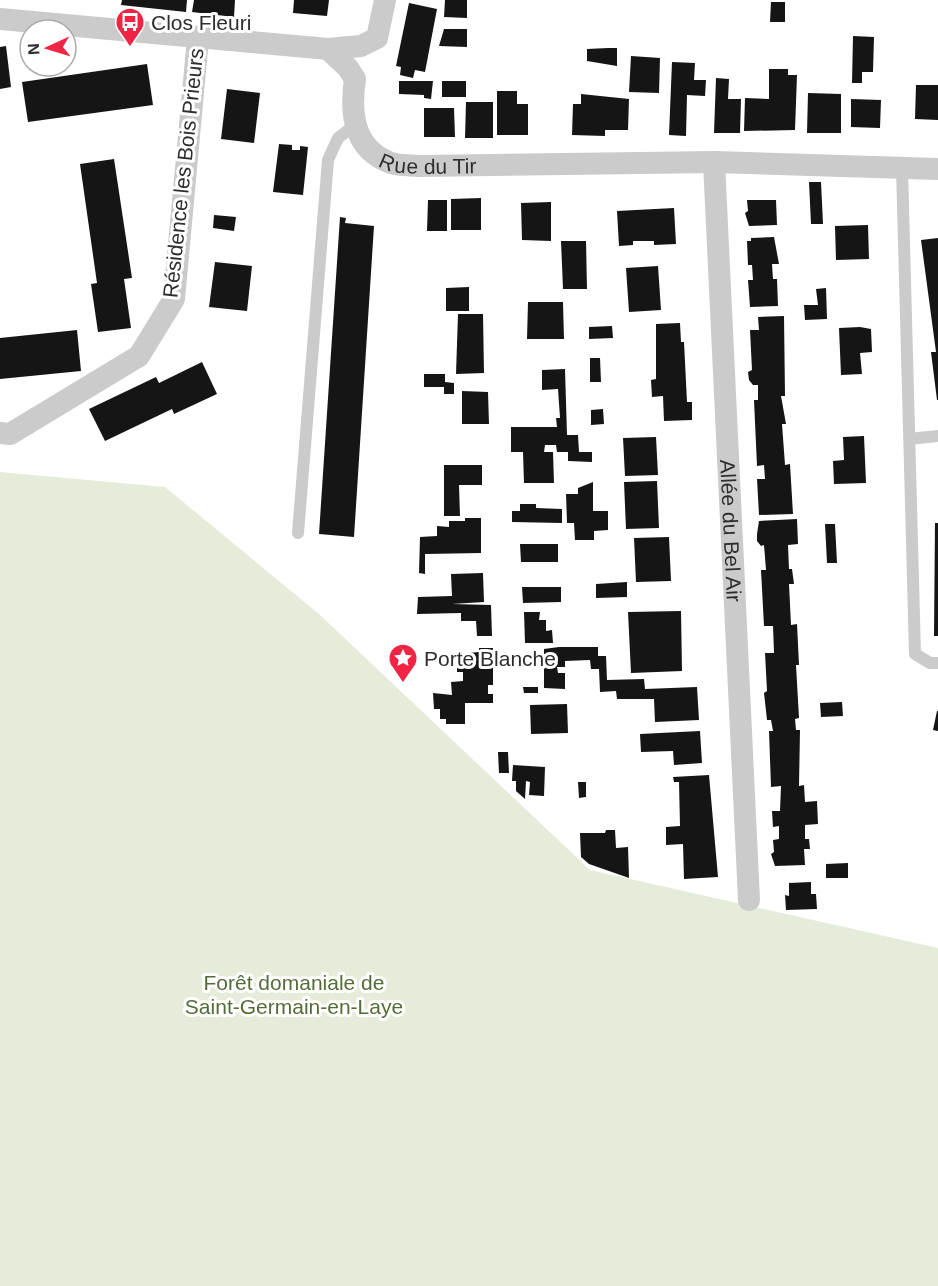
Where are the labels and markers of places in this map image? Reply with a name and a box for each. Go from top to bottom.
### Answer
bus stop icon: Clos Fleuri [114,6,146,48]
place label: Clos Fleuri [151,11,251,34]
place icon: Porte Blanche [387,642,419,684]
place label: Porte Blanche [424,647,556,670]

